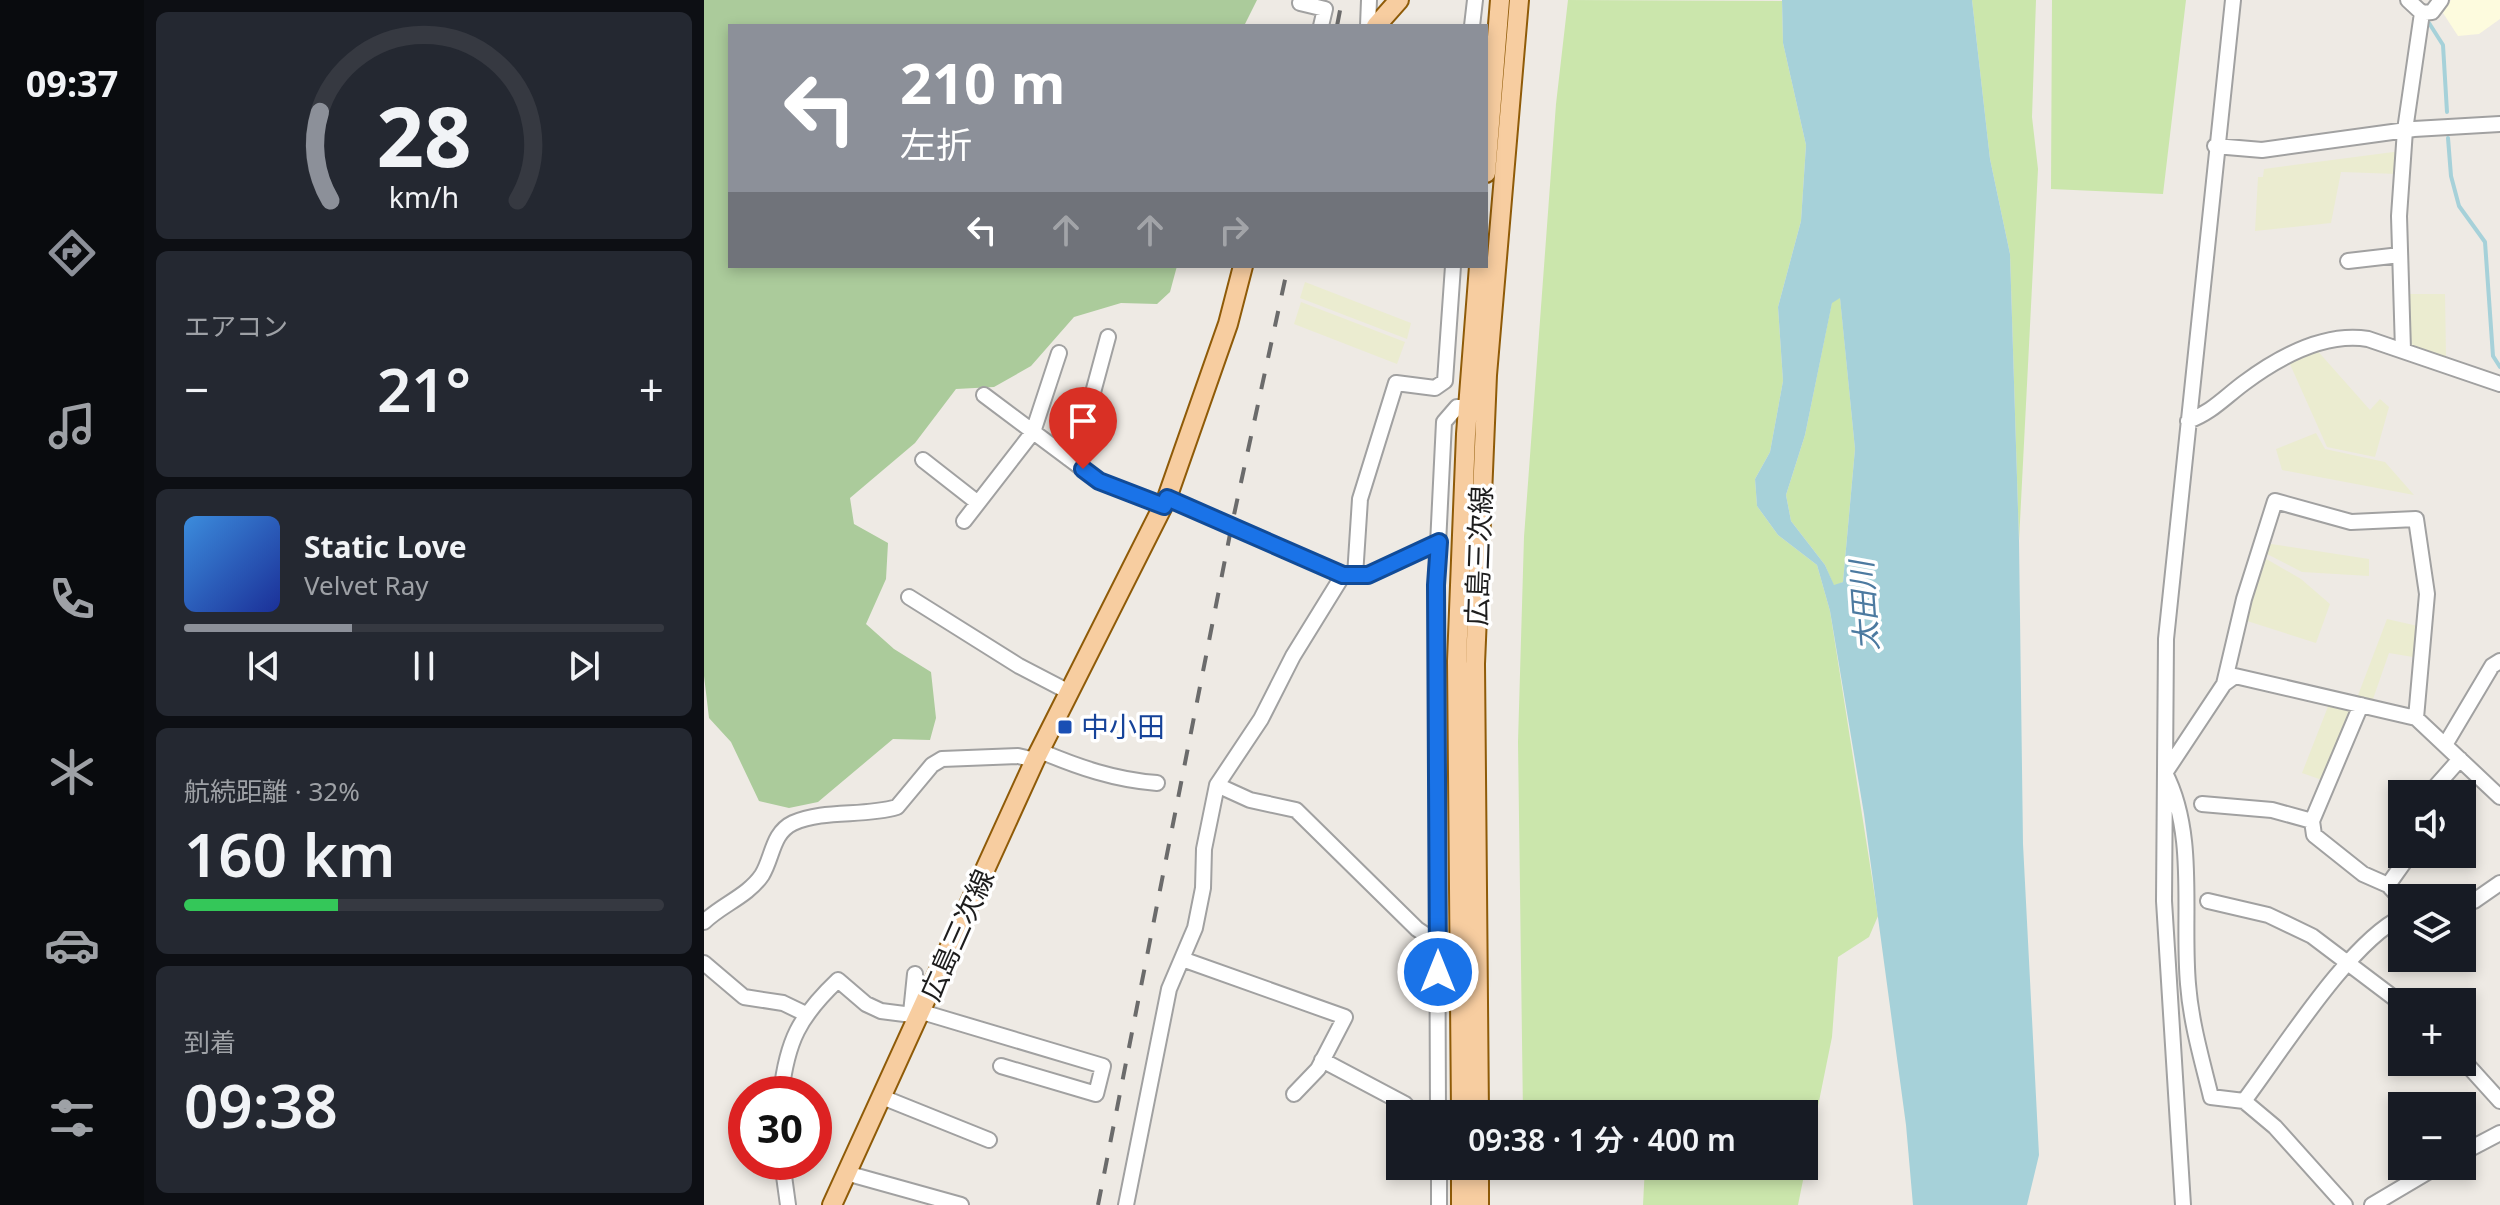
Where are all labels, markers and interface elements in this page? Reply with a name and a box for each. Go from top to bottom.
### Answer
text: 210 m [900,44,1065,120]
icon: left [768,56,872,160]
text: 09:37 [26,59,118,108]
text: 28 [376,78,472,191]
text: 左折 [900,120,972,169]
text: km/h [389,177,459,216]
icon: left [960,208,1004,252]
icon: ahead [1044,208,1088,252]
icon: ahead [1128,208,1172,252]
icon: right [1212,208,1256,252]
icon: directions [44,225,100,281]
text: エアコン [184,308,288,344]
text: 21° [377,348,471,430]
text: − [184,359,209,419]
text: + [639,359,664,419]
pin [1049,387,1117,469]
icon: music [44,398,100,454]
icon: arrive [1061,399,1105,443]
street label: 広島三次線 [1457,485,1499,627]
text: Static Love [304,526,467,567]
water label: 太田川 [1840,557,1887,652]
text: Velvet Ray [304,567,429,603]
icon: phone [44,571,100,627]
icon: previous [242,644,286,688]
icon: pause [402,644,446,688]
icon: next [562,644,606,688]
place label: 中小田 [1081,707,1165,745]
marker: 中小田 [1056,718,1074,736]
icon: climate [44,744,100,800]
text: 航続距離 · 32% [184,773,360,809]
map controls [2388,780,2476,1180]
button: sound [2388,780,2476,868]
text: 160 km [184,813,395,895]
street label: 広島三次線 [910,863,1002,1006]
button: layers [2388,884,2476,972]
icon: car [44,917,100,973]
position arrow [1396,930,1480,1014]
button: + [2388,988,2476,1076]
text: 到着 [184,1024,236,1060]
text: 09:38 [184,1064,338,1146]
speed limit sign: 30 [728,1076,832,1180]
icon: filters [44,1090,100,1146]
button: − [2388,1092,2476,1180]
text: 09:38 · 1 分 · 400 m [1468,1119,1736,1160]

